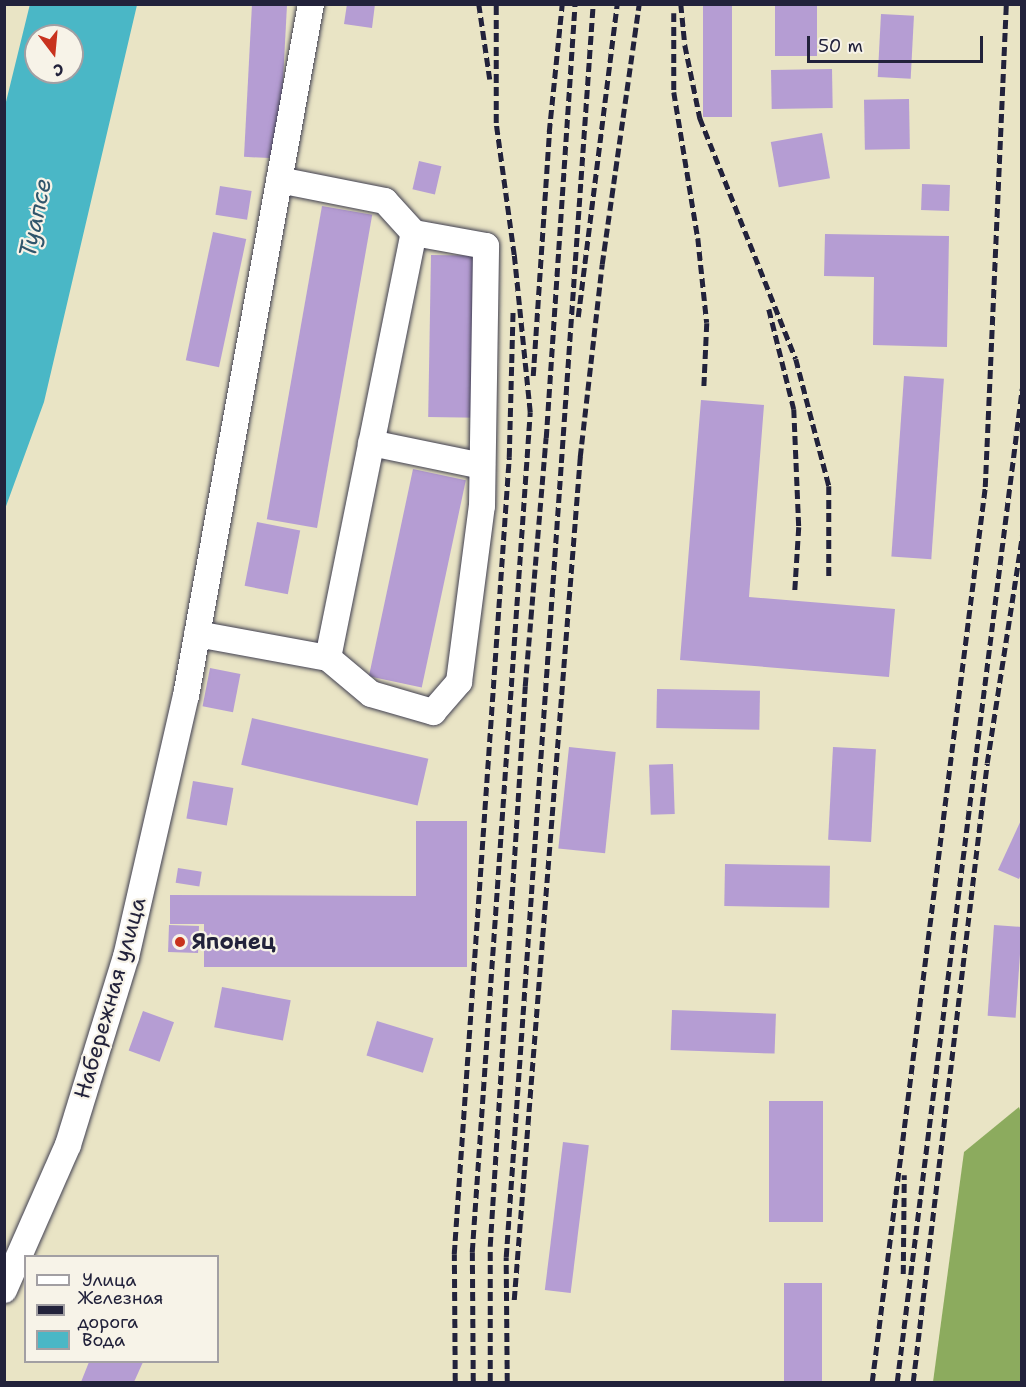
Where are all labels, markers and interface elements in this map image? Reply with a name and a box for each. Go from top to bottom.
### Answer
north arrow [24,24,84,84]
scale bar [810,24,986,62]
text: 50 m [818,34,863,58]
text: С [51,58,66,81]
water label: Туапсе [14,176,58,260]
street label: Набережная улица [69,894,151,1102]
place label: Японец [192,929,276,955]
marker: Японец [173,935,187,949]
legend [24,1255,219,1363]
text: Улица [82,1268,136,1292]
text: Железная дорога [77,1286,163,1334]
text: Вода [82,1328,125,1352]

